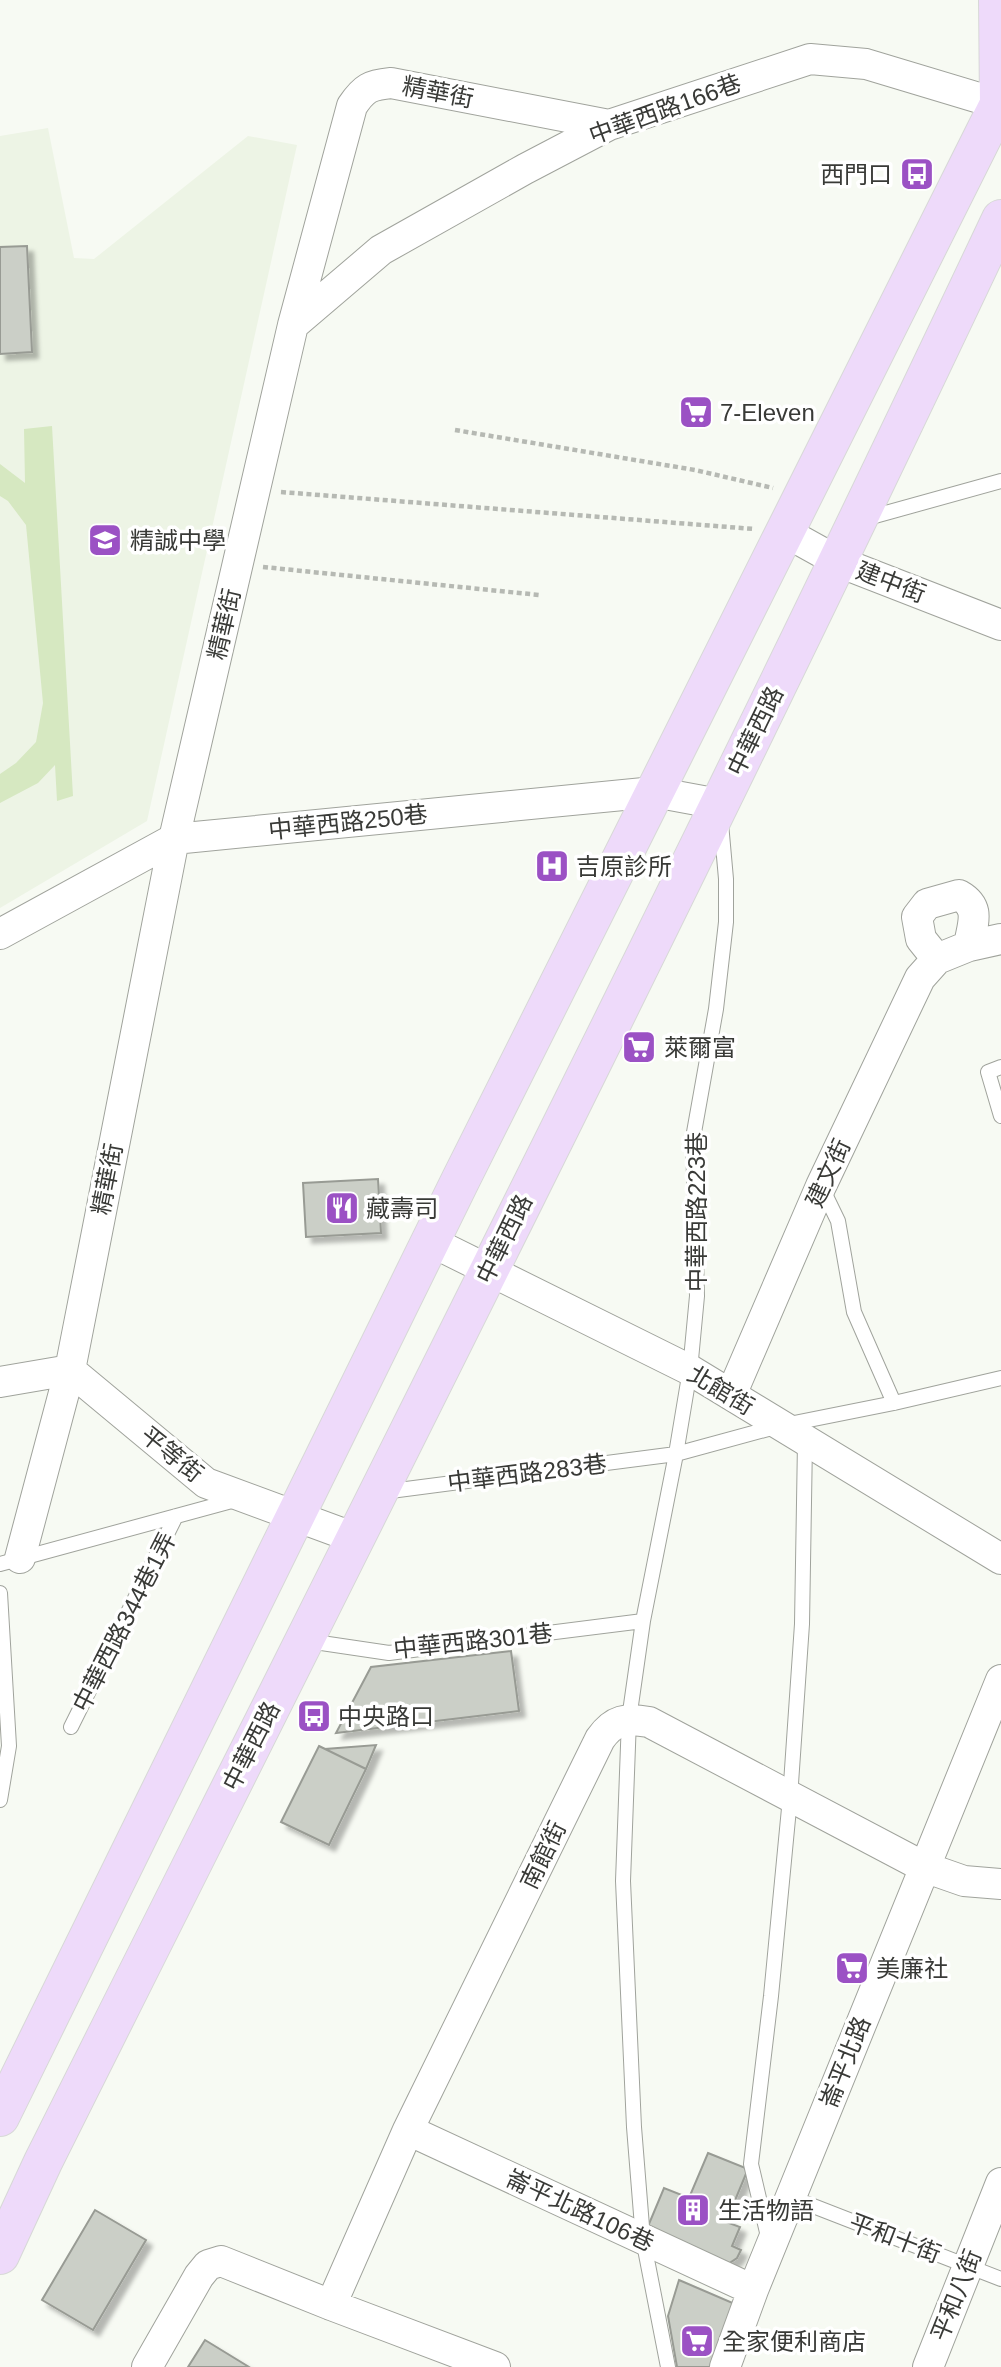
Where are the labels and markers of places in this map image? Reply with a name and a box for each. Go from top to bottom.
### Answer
bus stop icon: 西門口 [898,155,936,193]
place label: 西門口 [820,161,892,188]
supermarket icon: 7-Eleven [677,393,715,431]
place label: 7-Eleven [720,399,815,426]
school or university icon: 精誠中學 [86,521,124,559]
place label: 精誠中學 [130,527,226,554]
hospital icon: 吉原診所 [533,847,571,885]
place label: 吉原診所 [576,853,672,880]
supermarket icon: 萊爾富 [620,1028,658,1066]
place label: 萊爾富 [664,1034,736,1061]
restaurant icon: 藏壽司 [323,1189,361,1227]
place label: 藏壽司 [366,1195,438,1222]
bus stop icon: 中央路口 [295,1697,333,1735]
place label: 中央路口 [338,1703,434,1730]
supermarket icon: 美廉社 [833,1949,871,1987]
place label: 美廉社 [876,1955,948,1982]
building icon: 生活物語 [674,2191,712,2229]
place label: 生活物語 [718,2197,814,2224]
supermarket icon: 全家便利商店 [678,2322,716,2360]
place label: 全家便利商店 [722,2328,866,2355]

